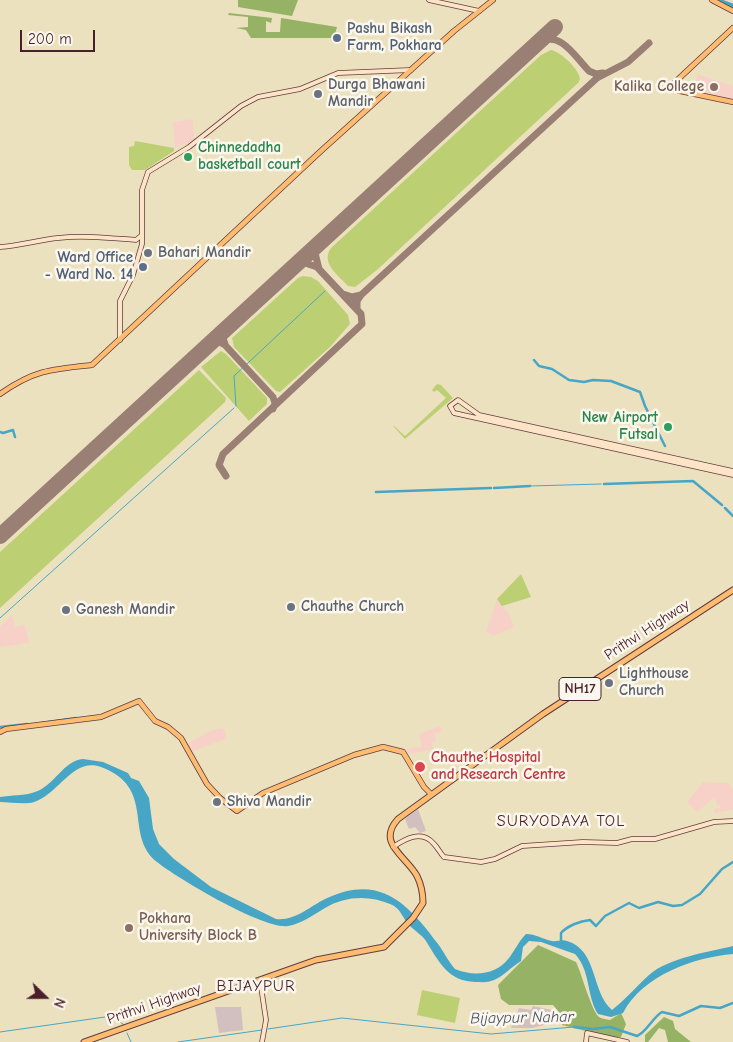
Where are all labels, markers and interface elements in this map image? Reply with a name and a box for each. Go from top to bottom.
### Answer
scale bar [22,20,98,52]
place label: Pashu Bikash Farm, Pokhara [347,20,442,55]
text: 200 m [28,30,72,48]
marker: Pashu Bikash Farm, Pokhara [331,32,343,44]
place label: Durga Bhawani Mandir [328,76,425,111]
place label: Kalika College [614,78,704,96]
marker: Kalika College [708,81,720,93]
marker: Durga Bhawani Mandir [312,88,324,100]
place label: Chinnedadha basketball court [198,139,301,174]
marker: Chinnedadha basketball court [182,151,194,163]
place label: Bahari Mandir [158,244,251,262]
marker: Bahari Mandir [142,247,154,259]
place label: Ward Office - Ward No. 14 [45,249,133,284]
marker: Ward Office - Ward No. 14 [137,261,149,273]
place label: New Airport Futsal [582,409,658,444]
marker: New Airport Futsal [662,421,674,433]
street label: Prithvi Highway [601,596,693,664]
place label: Chauthe Church [301,598,404,616]
place label: Ganesh Mandir [76,601,175,619]
marker: Chauthe Church [285,601,297,613]
marker: Ganesh Mandir [60,604,72,616]
place label: Lighthouse Church [619,665,689,700]
marker: Lighthouse Church [603,677,615,689]
road number: NH17 [559,678,601,701]
place label: Chauthe Hospital and Research Centre [431,749,566,784]
marker: Chauthe Hospital and Research Centre [413,760,427,774]
place label: Shiva Mandir [227,793,311,811]
marker: Shiva Mandir [211,796,223,808]
district label: SURYODAYA TOL [495,811,627,831]
place label: Pokhara University Block B [139,910,257,945]
marker: Pokhara University Block B [123,922,135,934]
north arrow [20,972,70,1022]
district label: BIJAYPUR [216,976,296,996]
street label: Prithvi Highway [105,980,203,1028]
text: N [50,995,69,1010]
water label: Bijaypur Nahar [470,1007,574,1029]

